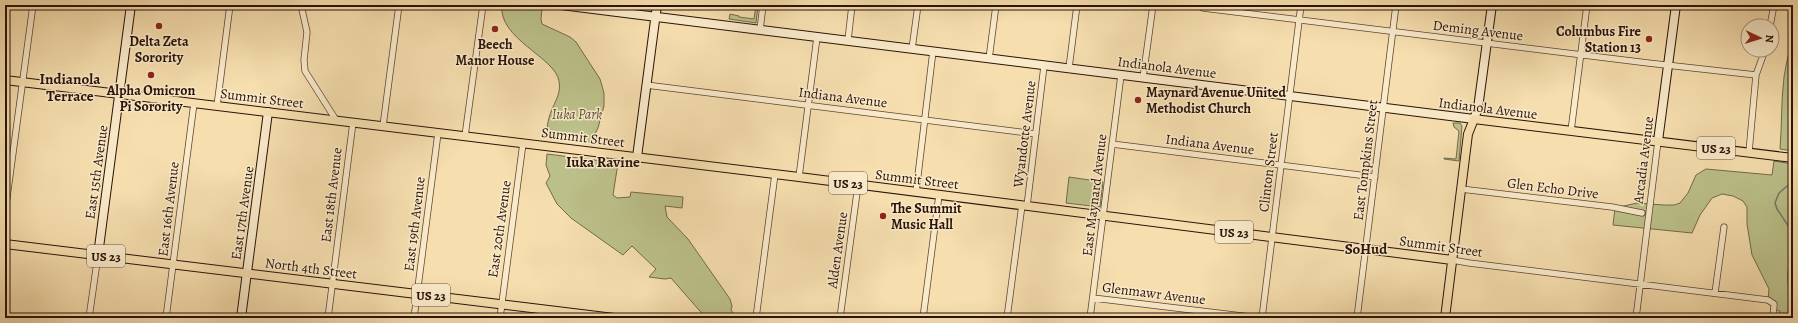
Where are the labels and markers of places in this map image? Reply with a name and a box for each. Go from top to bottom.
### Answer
marker: Delta Zeta Sorority [154,21,164,31]
place label: Columbus Fire Station 13 [1556,22,1642,57]
marker: Beech Manor House [490,24,500,34]
place label: Delta Zeta Sorority [129,32,189,67]
marker: Columbus Fire Station 13 [1644,34,1654,44]
place label: Beech Manor House [456,35,535,70]
marker: Alpha Omicron Pi Sorority [146,70,156,80]
place label: Alpha Omicron Pi Sorority [106,81,195,116]
place label: Maynard Avenue United Methodist Church [1146,83,1287,118]
marker: Maynard Avenue United Methodist Church [1133,95,1143,105]
place label: The Summit Music Hall [891,199,962,234]
marker: The Summit Music Hall [878,211,888,221]

